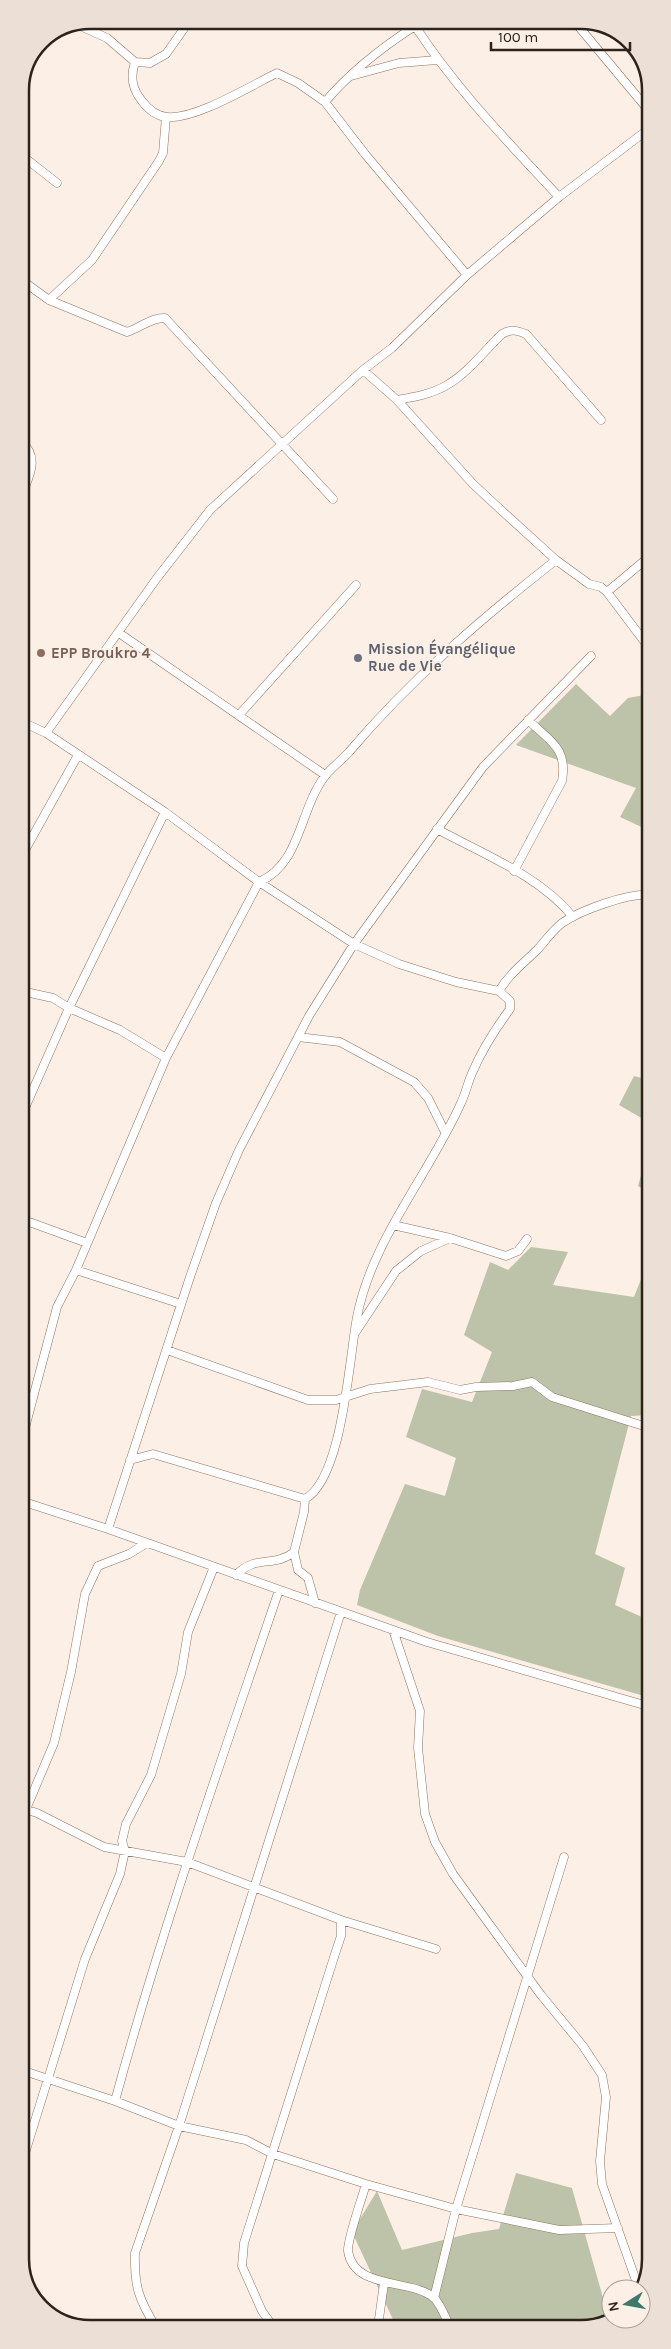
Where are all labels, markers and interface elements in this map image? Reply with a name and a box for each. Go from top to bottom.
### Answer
scale bar [491,20,630,52]
text: 100 m [498,28,538,46]
place label: Mission Évangélique Rue de Vie [368,639,516,675]
place label: EPP Broukro 4 [51,644,151,662]
marker: EPP Broukro 4 [35,647,47,659]
marker: Mission Évangélique Rue de Vie [352,652,364,664]
north arrow [601,2279,651,2329]
text: N [604,2300,623,2313]

